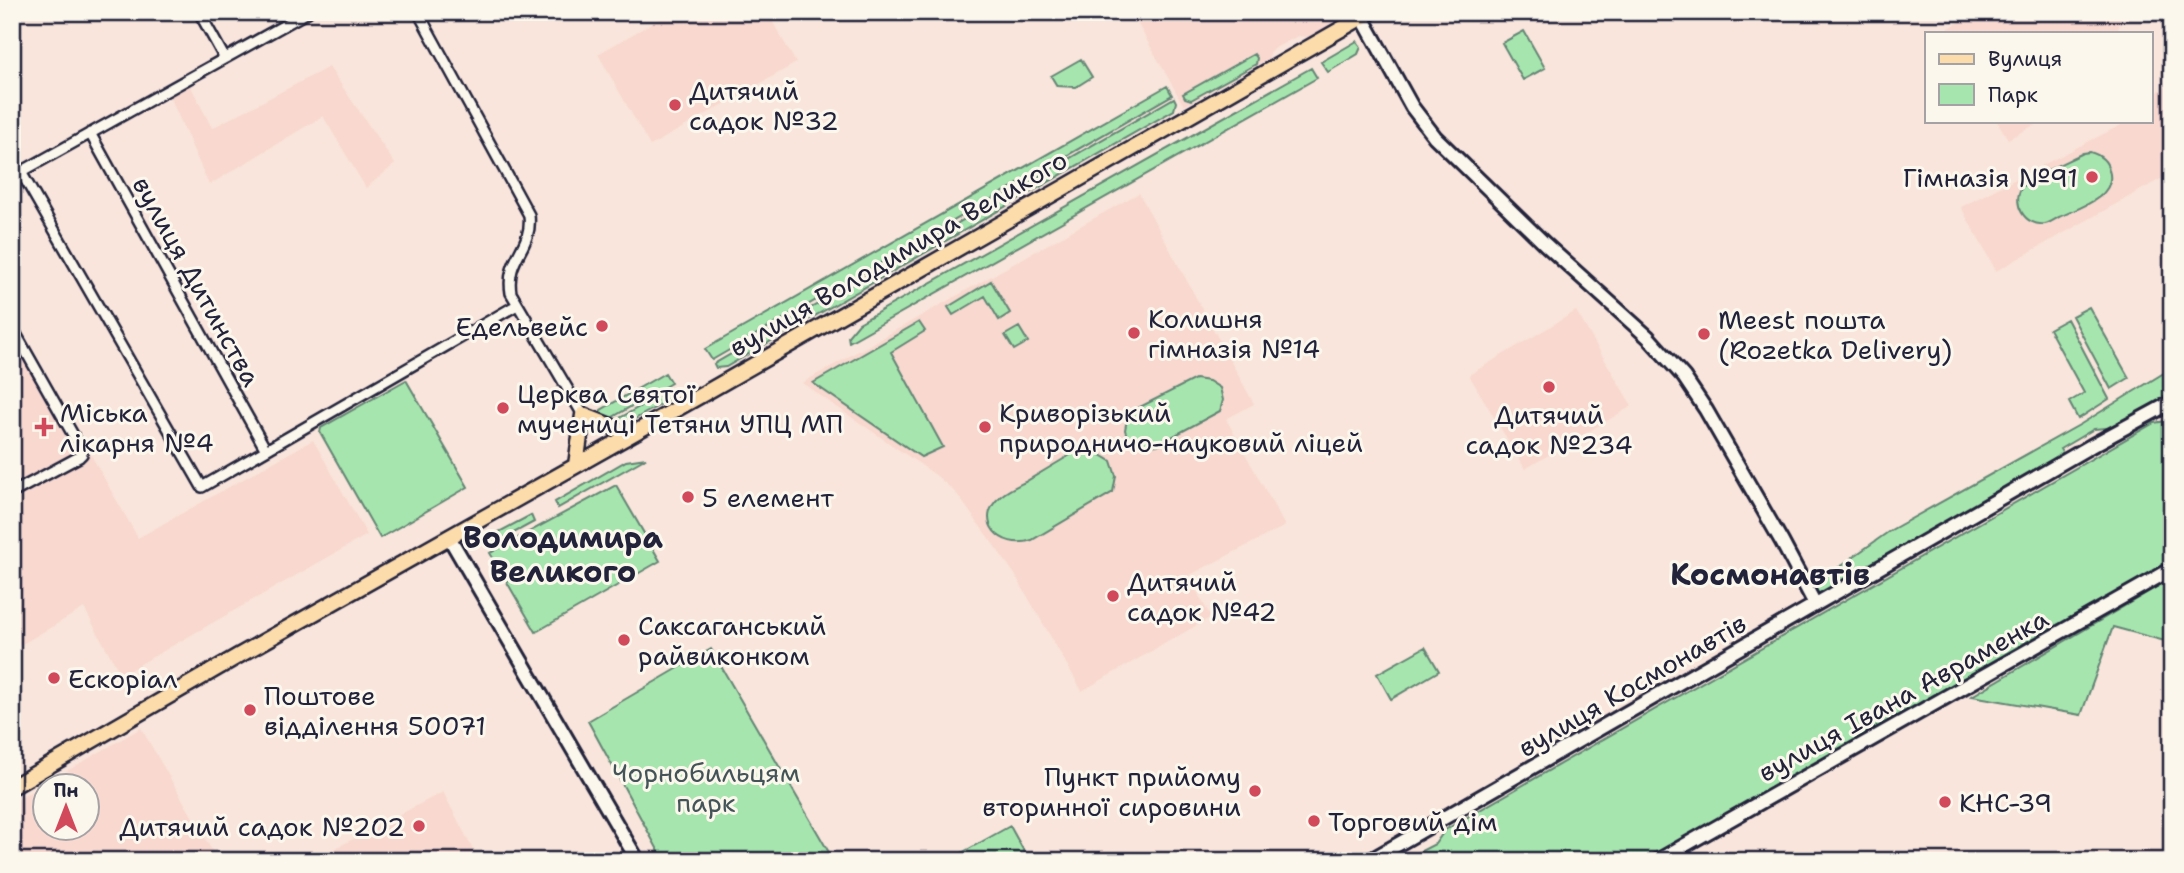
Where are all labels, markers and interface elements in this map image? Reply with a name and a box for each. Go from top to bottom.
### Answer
legend [1925,32,2152,122]
text: Вулиця [1988,45,2062,73]
place label: Дитячий садок №32 [689,73,839,138]
text: Парк [1988,81,2038,109]
marker: Дитячий садок №32 [667,97,683,113]
street label: вулиця Володимира Великого [723,142,1073,364]
place label: Гімназія №91 [1903,160,2078,195]
marker: Гімназія №91 [2084,169,2100,185]
street label: вулиця Дитинства [125,170,269,392]
place label: Колишня гімназія №14 [1148,301,1320,366]
place label: Meest пошта (Rozetka Delivery) [1718,302,1952,367]
place label: Едельвейс [456,309,588,344]
marker: Едельвейс [594,318,610,334]
marker: Колишня гімназія №14 [1126,325,1142,341]
marker: Meest пошта (Rozetka Delivery) [1696,326,1712,342]
place label: Церква Святої мучениці Тетяни УПЦ МП [517,376,843,441]
marker: Дитячий садок №234 [1541,379,1557,395]
place label: Міська лікарня №4 [60,395,214,460]
place label: Криворізький природничо-науковий ліцей [999,395,1363,460]
place label: Дитячий садок №234 [1465,397,1633,462]
marker: Церква Святої мучениці Тетяни УПЦ МП [495,400,511,416]
marker: Міська лікарня №4 [34,417,54,437]
marker: Криворізький природничо-науковий ліцей [977,419,993,435]
place label: 5 елемент [702,480,834,515]
marker: 5 елемент [680,489,696,505]
district label: Володимира Великого [463,517,663,592]
district label: Космонавтів [1670,554,1870,595]
place label: Дитячий садок №42 [1127,564,1277,629]
marker: Дитячий садок №42 [1105,588,1121,604]
street label: вулиця Івана Авраменка [1752,600,2054,790]
street label: вулиця Космонавтів [1511,605,1753,765]
place label: Саксаганський райвиконком [638,608,826,673]
marker: Саксаганський райвиконком [616,632,632,648]
place label: Ескоріал [68,661,178,696]
marker: Ескоріал [46,670,62,686]
place label: Поштове відділення 50071 [264,678,486,743]
marker: Поштове відділення 50071 [242,702,258,718]
park label: Чорнобильцям парк [612,755,800,820]
place label: Пункт прийому вторинної сировини [982,759,1241,824]
north arrow [32,772,102,842]
text: Пн [53,778,79,803]
marker: Пункт прийому вторинної сировини [1247,783,1263,799]
place label: КНС-39 [1959,785,2052,820]
marker: КНС-39 [1937,794,1953,810]
place label: Торговий дім [1328,804,1497,839]
place label: Дитячий садок №202 [119,809,405,844]
marker: Торговий дім [1306,813,1322,829]
marker: Дитячий садок №202 [411,818,427,834]

